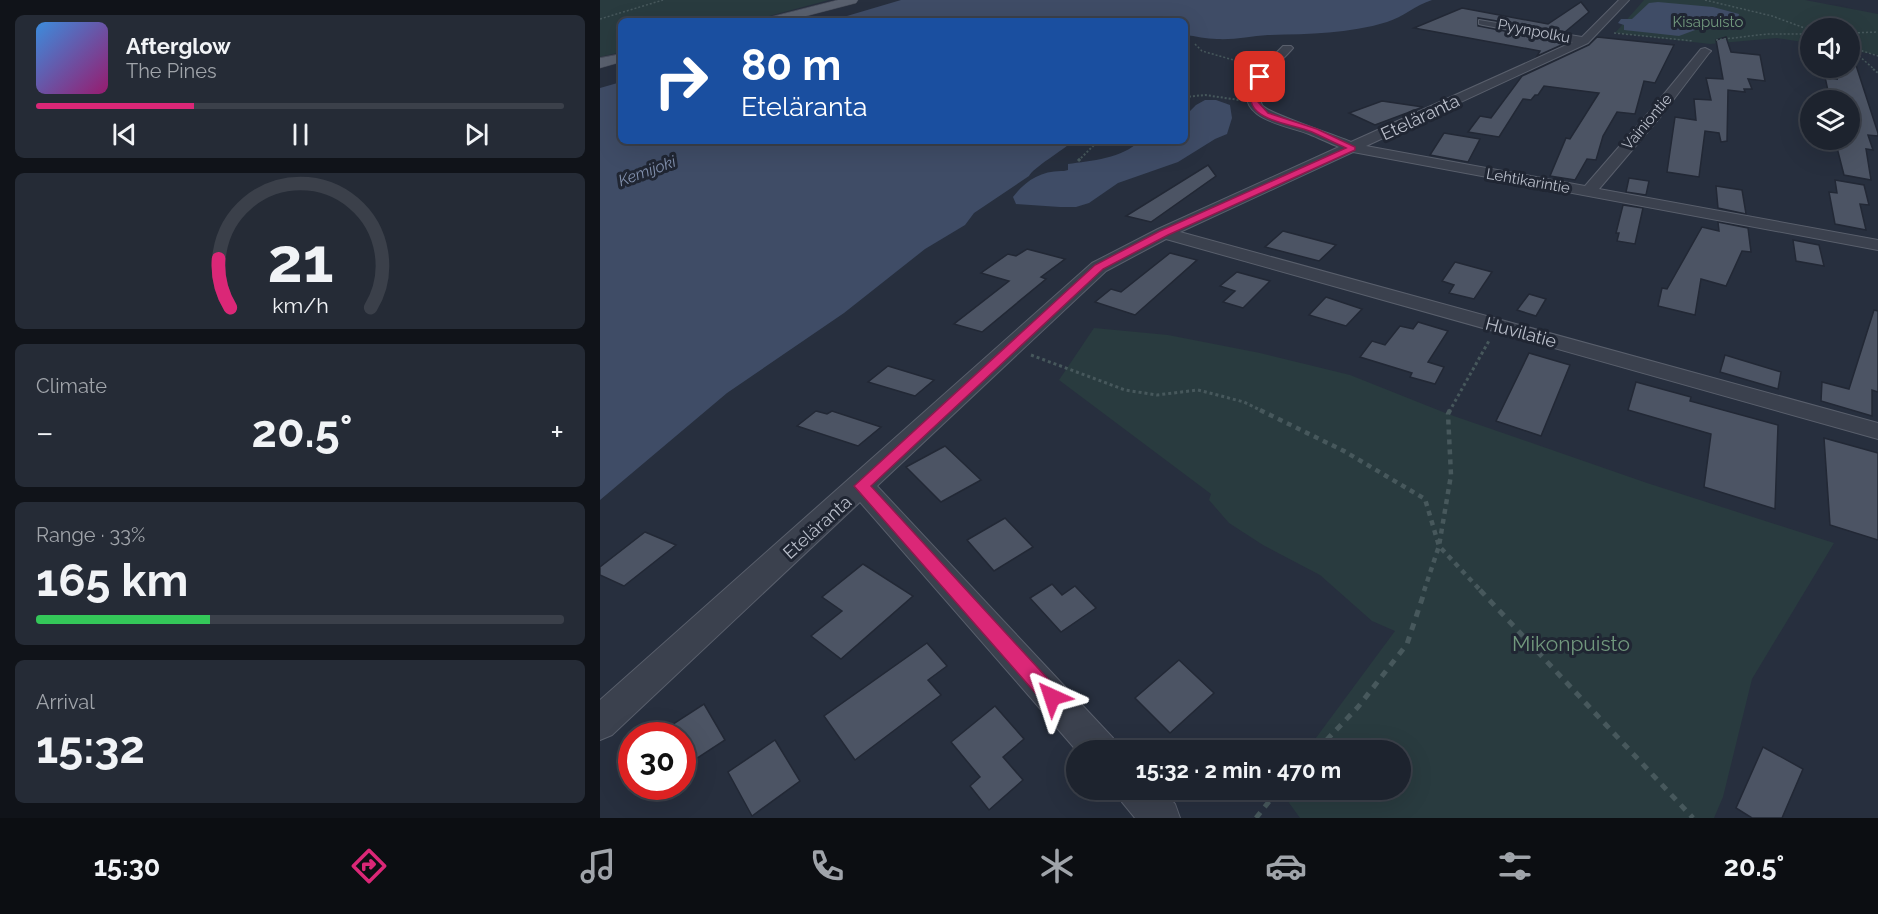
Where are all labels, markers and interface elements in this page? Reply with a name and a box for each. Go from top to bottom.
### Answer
park label: Kisapuisto [1673,13,1743,31]
street label: Pyynpolku [1496,15,1572,47]
map controls [1800,18,1860,150]
button: sound [1800,18,1860,78]
text: Afterglow [126,33,231,59]
text: 80 m [741,41,841,90]
icon: right [642,42,720,120]
pin [1234,51,1285,102]
text: The Pines [126,59,217,83]
icon: arrive [1243,60,1276,93]
street label: Eteläranta [1377,90,1463,144]
street label: Vainiontie [1618,90,1676,154]
button: layers [1800,90,1860,150]
text: Eteläranta [741,91,867,122]
icon: previous [108,118,141,151]
icon: pause [284,118,317,151]
icon: next [460,118,493,151]
water label: Kemijoki [616,152,679,190]
street label: Lehtikarintie [1485,165,1571,197]
text: 21 [267,223,333,297]
text: km/h [272,293,328,318]
street label: Huvilatie [1483,312,1559,352]
text: Climate [36,374,107,398]
text: 20.5° [252,405,352,458]
text: − [36,413,54,452]
text: + [550,413,564,452]
street label: Eteläranta [779,491,855,563]
text: Range · 33% [36,523,145,547]
text: 165 km [36,554,188,607]
park label: Mikonpuisto [1512,631,1630,656]
position arrow [1020,665,1084,729]
text: Arrival [36,690,95,714]
text: 15:32 [36,721,145,774]
speed limit sign: 30 [618,722,696,800]
text: 15:32 · 2 min · 470 m [1136,757,1341,783]
icon: directions [348,845,390,887]
icon: music [577,845,619,887]
icon: phone [806,845,848,887]
icon: climate [1036,845,1078,887]
icon: car [1265,845,1307,887]
icon: filters [1494,845,1536,887]
text: 15:30 [94,851,160,882]
text: 20.5° [1724,851,1784,882]

